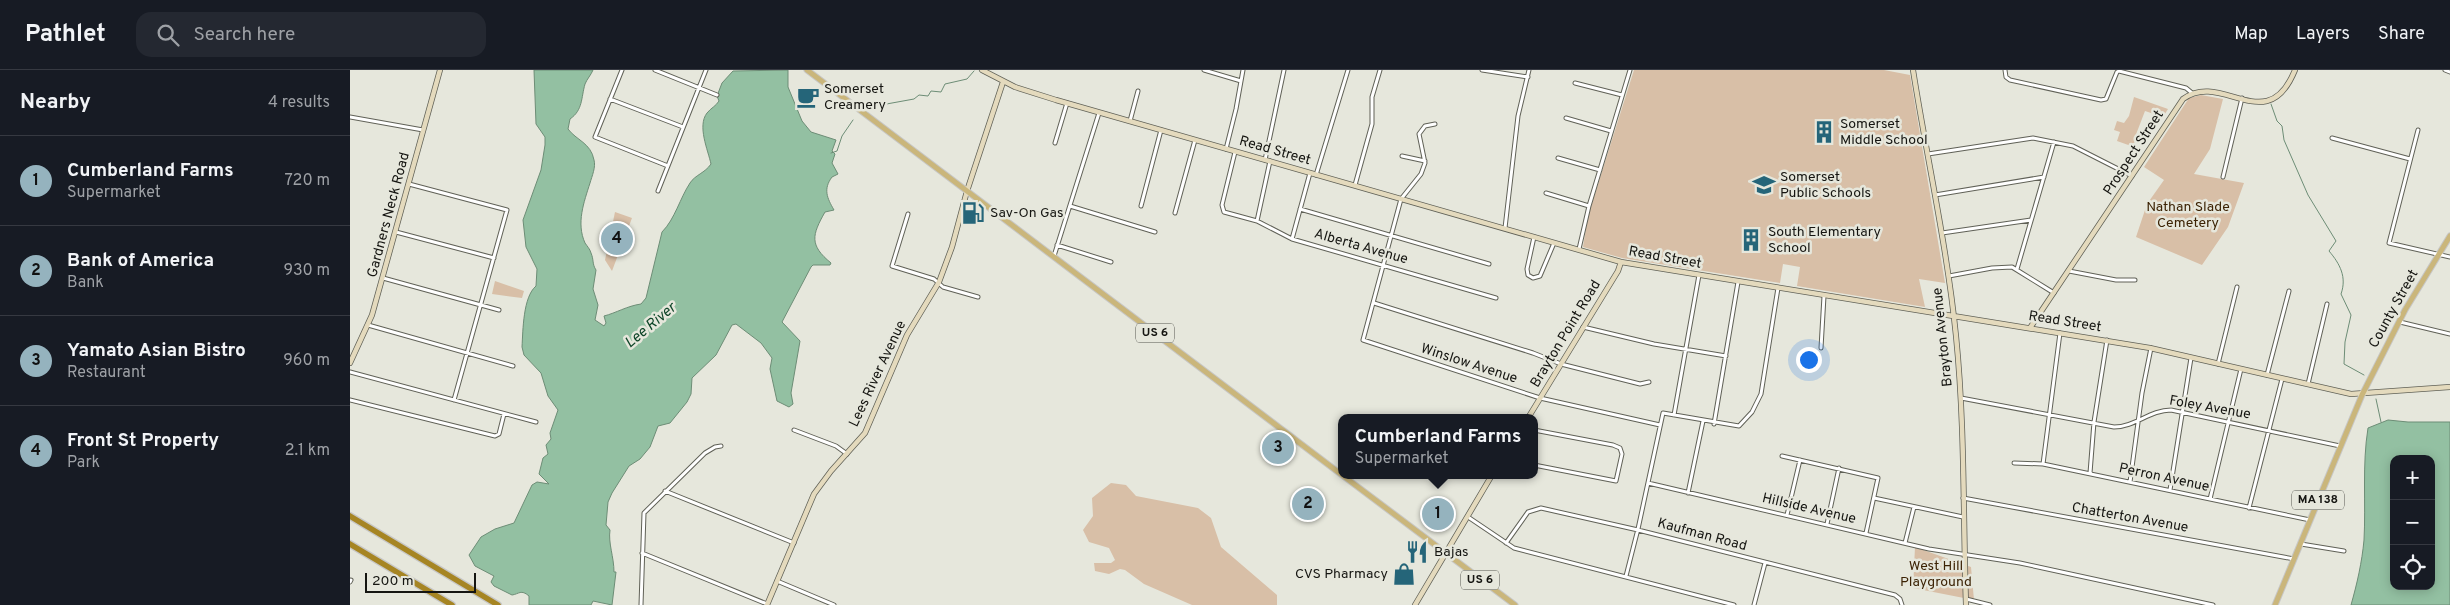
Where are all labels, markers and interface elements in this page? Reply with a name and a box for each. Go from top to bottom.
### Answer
search box [136,12,486,57]
text: Pathlet [25,20,106,50]
icon: search [154,21,182,49]
text: Search here [194,23,295,47]
text: Map [2234,23,2268,46]
text: Layers [2296,23,2350,46]
text: Share [2378,23,2425,46]
place label: Somerset Creamery [824,81,886,114]
cafe icon: Somerset Creamery [795,84,821,110]
text: Nearby [20,89,91,116]
text: 4 results [268,93,330,113]
street label: Prospect Street [2100,107,2168,199]
place label: Somerset Middle School [1840,116,1928,149]
building icon: Somerset Middle School [1811,119,1837,145]
street label: Read Street [1237,133,1313,169]
street label: Gardners Neck Road [364,151,414,279]
text: Cumberland Farms [67,159,234,183]
place label: Somerset Public Schools [1780,169,1871,202]
text: 1 [33,171,39,191]
text: 720 m [285,171,330,191]
school or university icon: Somerset Public Schools [1751,172,1777,198]
text: Supermarket [67,183,161,203]
park label: Nathan Slade Cemetery [2146,199,2230,232]
fuel station icon: Sav-On Gas [960,200,986,226]
place label: Sav-On Gas [990,205,1064,222]
pin: 4 [601,220,633,258]
place label: South Elementary School [1768,224,1881,257]
street label: Alberta Avenue [1312,226,1410,268]
building icon: South Elementary School [1738,227,1764,253]
street label: Read Street [1627,243,1703,273]
text: Bank of America [67,249,214,273]
text: 2 [31,261,41,281]
text: 930 m [283,261,330,281]
street label: County Street [2366,267,2422,351]
text: Bank [67,273,104,293]
street label: Brayton Point Road [1527,277,1605,391]
street label: Brayton Avenue [1929,287,1957,387]
water label: Lee River [621,298,682,353]
street label: Read Street [2027,308,2103,336]
street label: Lees River Avenue [846,318,910,430]
road number: US 6 [1136,324,1174,342]
text: Yamato Asian Bistro [67,339,246,363]
street label: Winslow Avenue [1419,340,1519,388]
your location [1796,347,1822,373]
text: 3 [31,351,41,371]
text: 960 m [283,351,330,371]
text: Restaurant [67,363,146,383]
street label: Foley Avenue [2168,392,2252,424]
popup [1338,414,1538,479]
text: Cumberland Farms [1355,425,1521,449]
text: Front St Property [67,429,219,453]
pin: 3 [1262,429,1294,467]
text: 4 [31,441,41,461]
text: 2.1 km [285,441,330,461]
text: Supermarket [1355,449,1449,469]
text: Park [67,453,100,473]
map controls [2390,455,2435,590]
button: + [2390,455,2435,500]
street label: Perron Avenue [2117,460,2211,496]
pin: 2 [1292,485,1324,523]
street label: Hillside Avenue [1760,490,1858,528]
road number: MA 138 [2292,490,2344,510]
pin: 1 [1422,495,1454,533]
street label: Chatterton Avenue [2070,499,2190,537]
button: − [2390,500,2435,545]
street label: Kaufman Road [1655,515,1749,555]
restaurant icon: Bajas [1404,539,1430,565]
place label: Bajas [1434,544,1469,561]
button: locate [2390,545,2435,590]
park label: West Hill Playground [1900,558,1972,591]
shop icon: CVS Pharmacy [1391,561,1417,587]
place label: CVS Pharmacy [1295,566,1388,583]
scale bar [365,570,476,593]
road number: US 6 [1461,570,1499,590]
text: 200 m [372,573,414,590]

